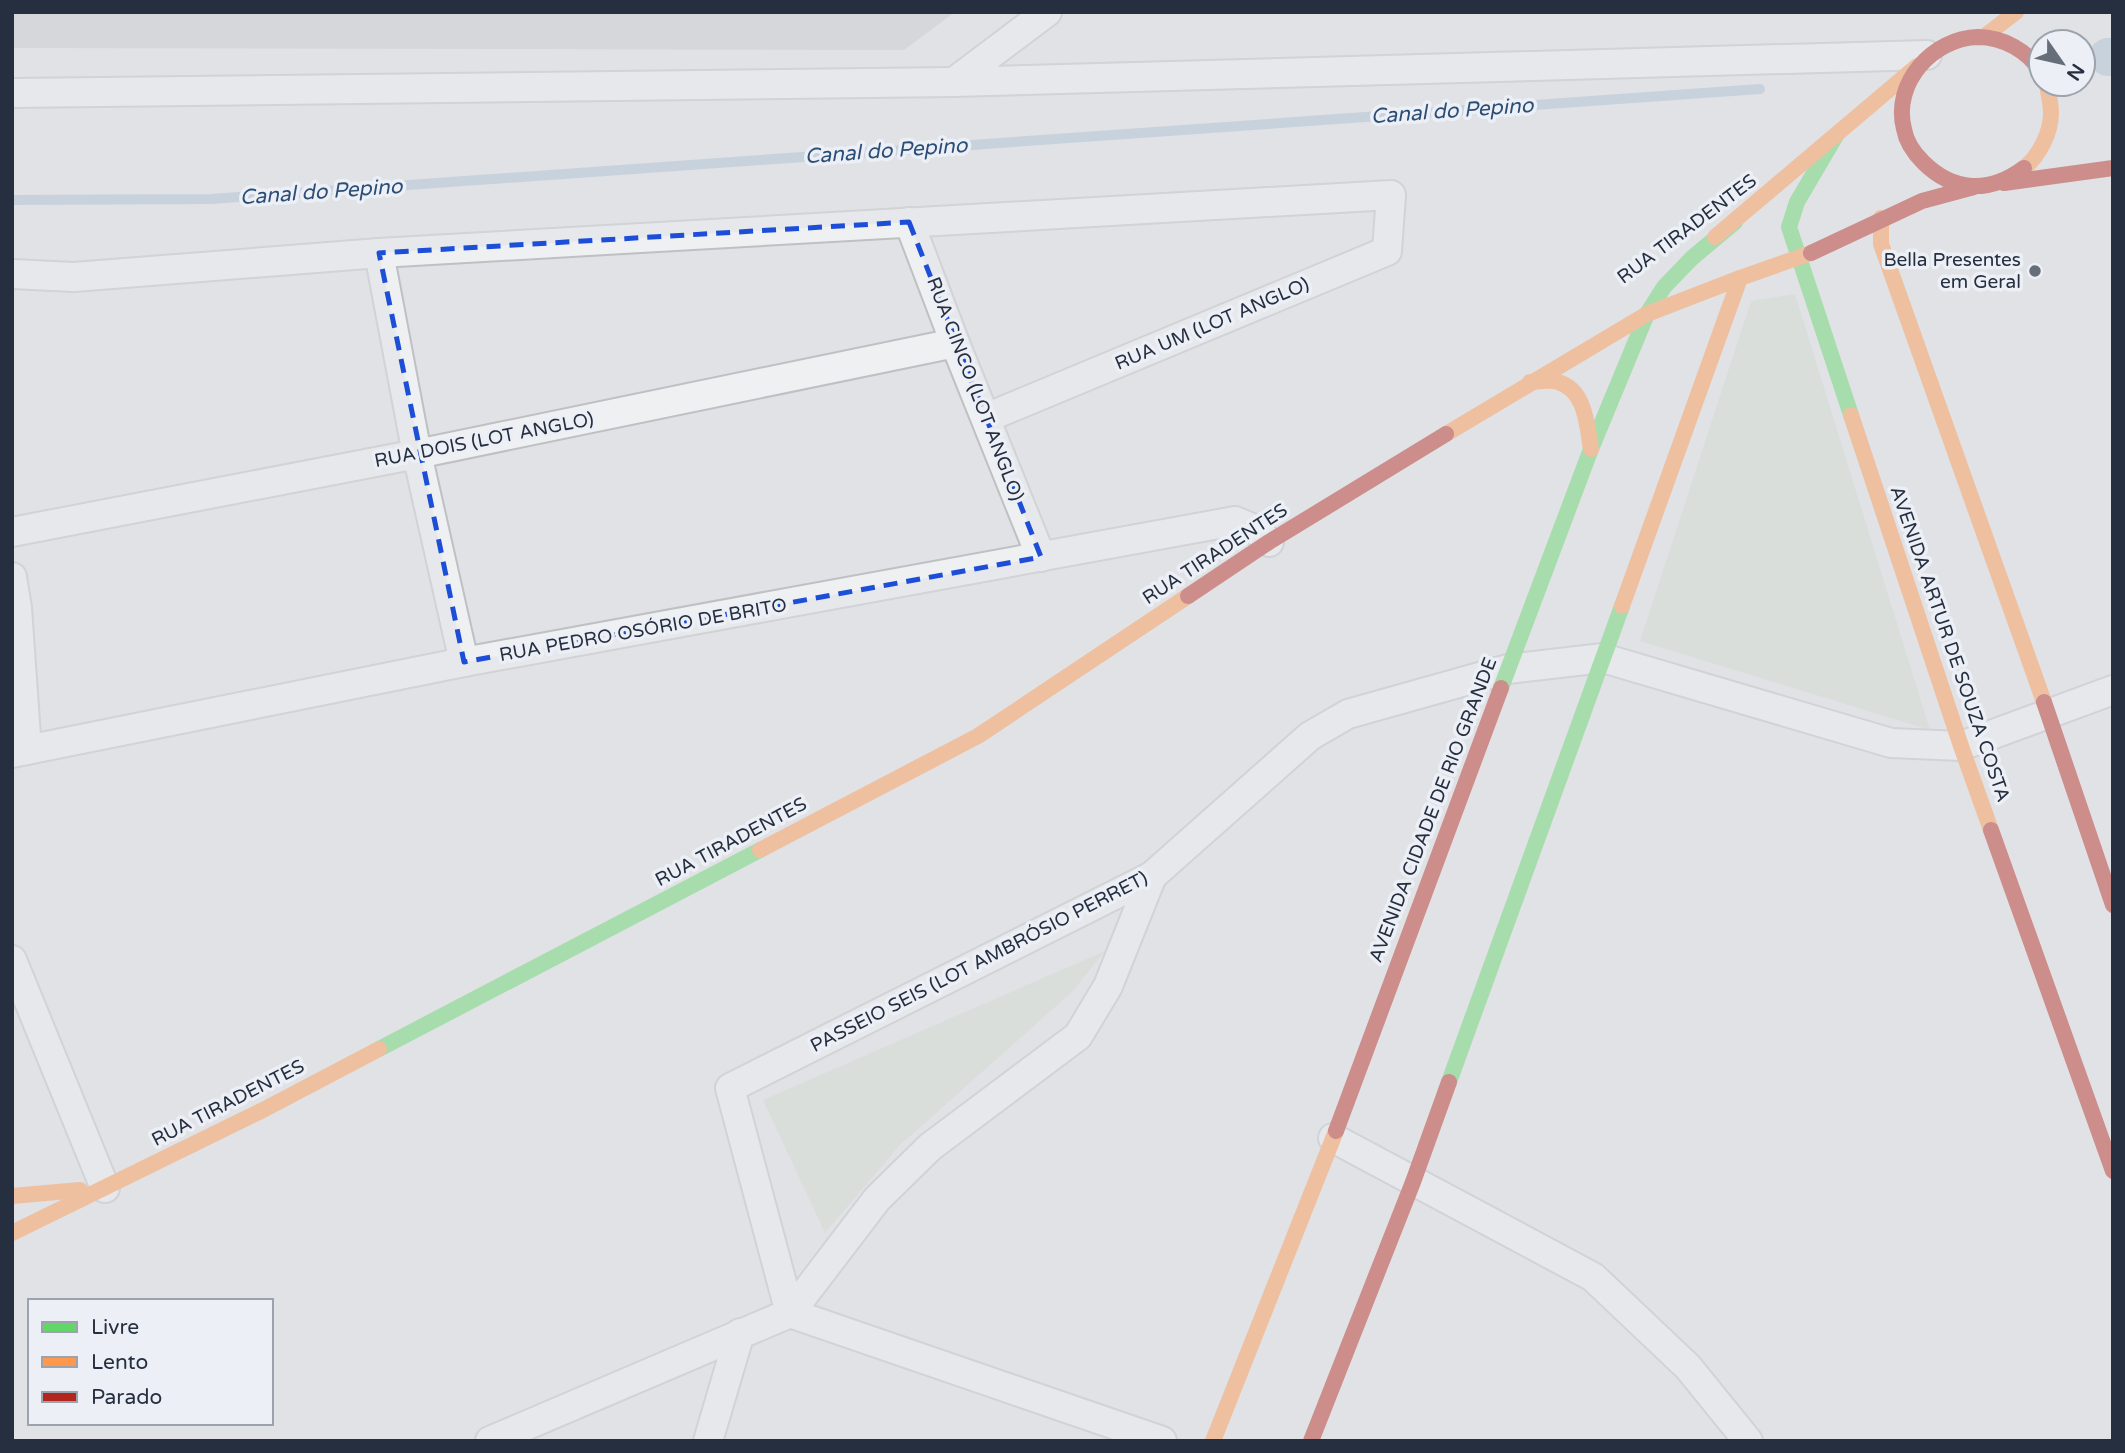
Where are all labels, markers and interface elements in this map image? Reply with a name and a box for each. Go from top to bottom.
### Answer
north arrow [2027,28,2097,98]
text: N [2062,59,2089,84]
water label: Canal do Pepino [1370,93,1535,129]
water label: Canal do Pepino [804,133,969,169]
street label: RUA TIRADENTES [1613,170,1761,288]
water label: Canal do Pepino [239,174,404,210]
place label: Bella Presentes em Geral [1884,249,2021,293]
marker: Bella Presentes em Geral [2027,263,2043,279]
street label: RUA UM (LOT ANGLO) [1112,273,1312,375]
street label: RUA CINCO (LOT ANGLO) [922,274,1028,504]
street label: RUA DOIS (LOT ANGLO) [373,408,595,472]
street label: AVENIDA ARTUR DE SOUZA COSTA [1885,483,2015,805]
street label: RUA TIRADENTES [1138,499,1292,609]
street label: RUA PEDRO OSÓRIO DE BRITO [497,593,788,666]
street label: AVENIDA CIDADE DE RIO GRANDE [1365,654,1501,966]
street label: RUA TIRADENTES [651,793,811,891]
street label: PASSEIO SEIS (LOT AMBRÓSIO PERRET) [806,866,1151,1057]
street label: RUA TIRADENTES [148,1055,308,1151]
legend [28,1299,273,1425]
text: Livre [91,1315,139,1340]
text: Lento [91,1350,148,1375]
text: Parado [91,1385,162,1410]

